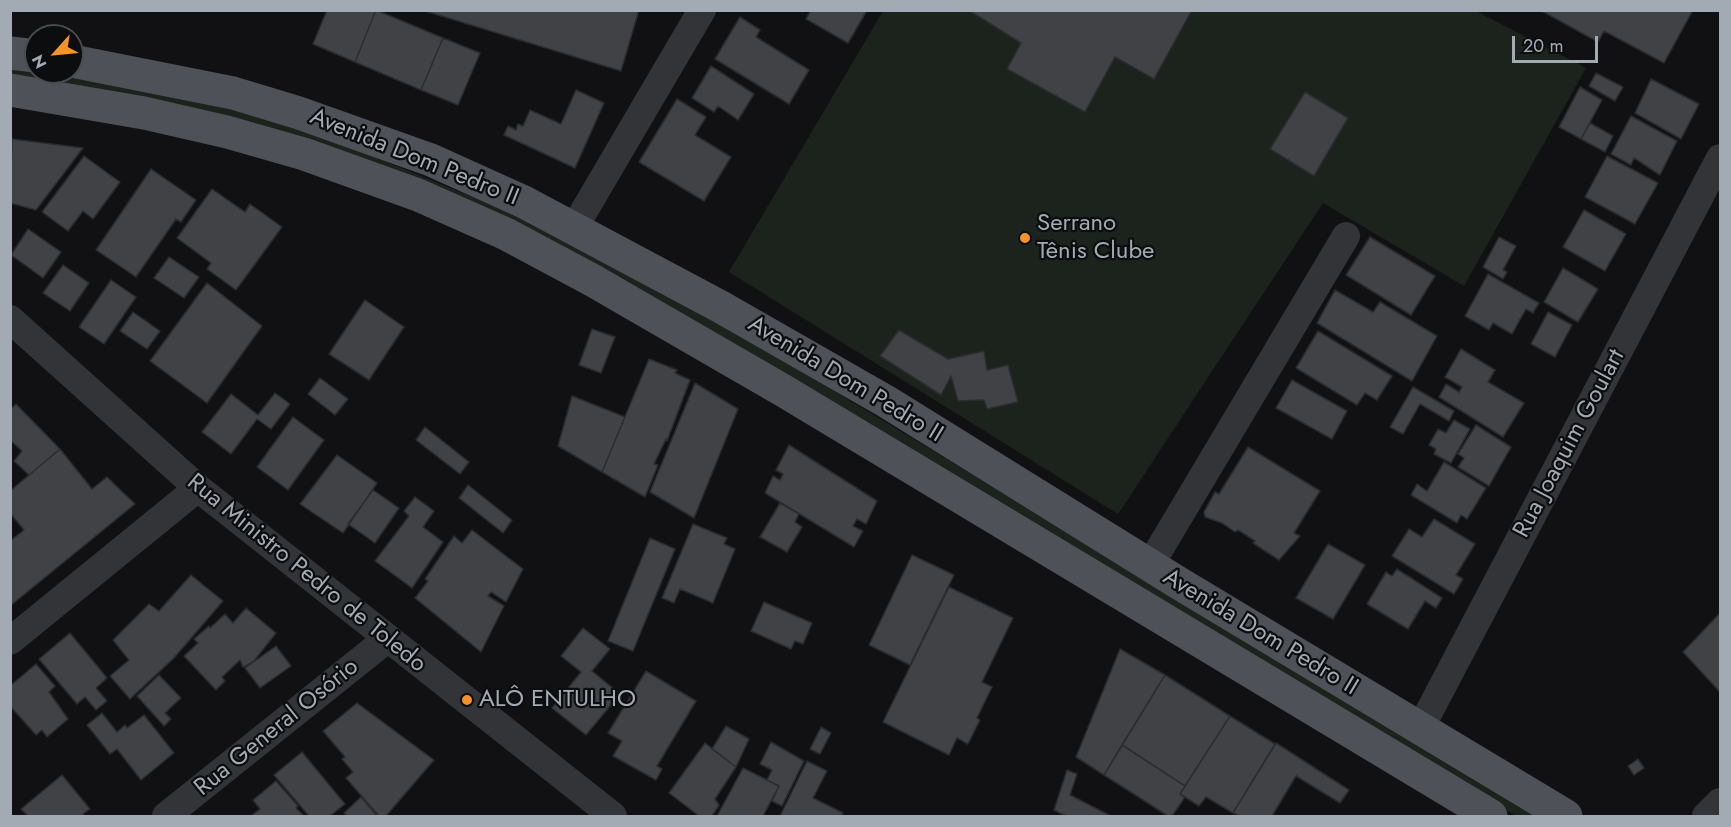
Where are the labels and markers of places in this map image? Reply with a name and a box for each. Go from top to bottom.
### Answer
place label: Serrano Tênis Clube [1037,210,1154,266]
marker: Serrano Tênis Clube [1018,231,1032,245]
place label: ALÔ ENTULHO [479,686,636,714]
marker: ALÔ ENTULHO [460,693,474,707]

